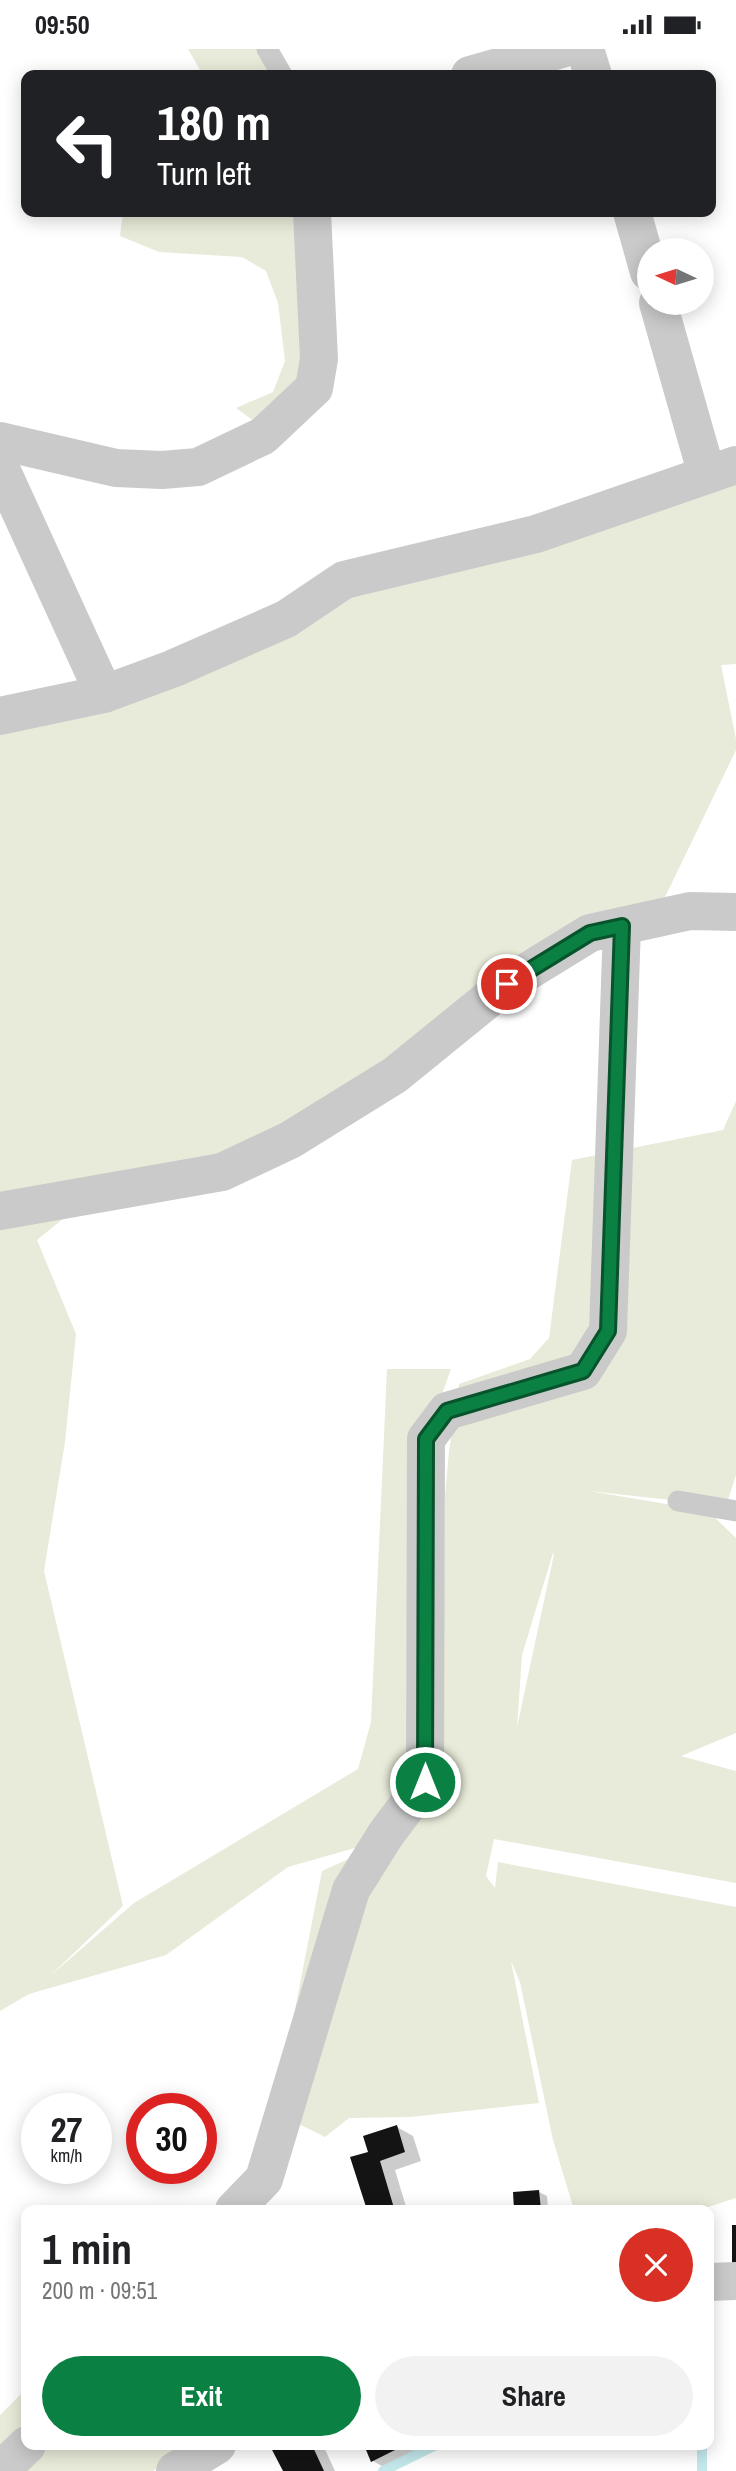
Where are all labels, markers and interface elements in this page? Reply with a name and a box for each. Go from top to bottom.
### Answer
text: 09:50 [35,7,90,42]
text: 180 m [157,89,271,155]
icon: left [42,98,133,189]
text: Turn left [157,152,251,195]
north arrow [637,238,714,315]
map controls [637,238,714,315]
pin [477,954,537,1014]
icon: arrive [488,965,526,1003]
position arrow [388,1745,462,1819]
speed limit sign: 30 [126,2093,217,2184]
text: 27 [51,2106,82,2153]
text: km/h [51,2143,83,2168]
text: 1 min [42,2221,132,2277]
button: close [619,2228,693,2302]
text: 200 m · 09:51 [42,2275,157,2306]
button: Exit [42,2356,361,2436]
button: Share [375,2356,693,2436]

